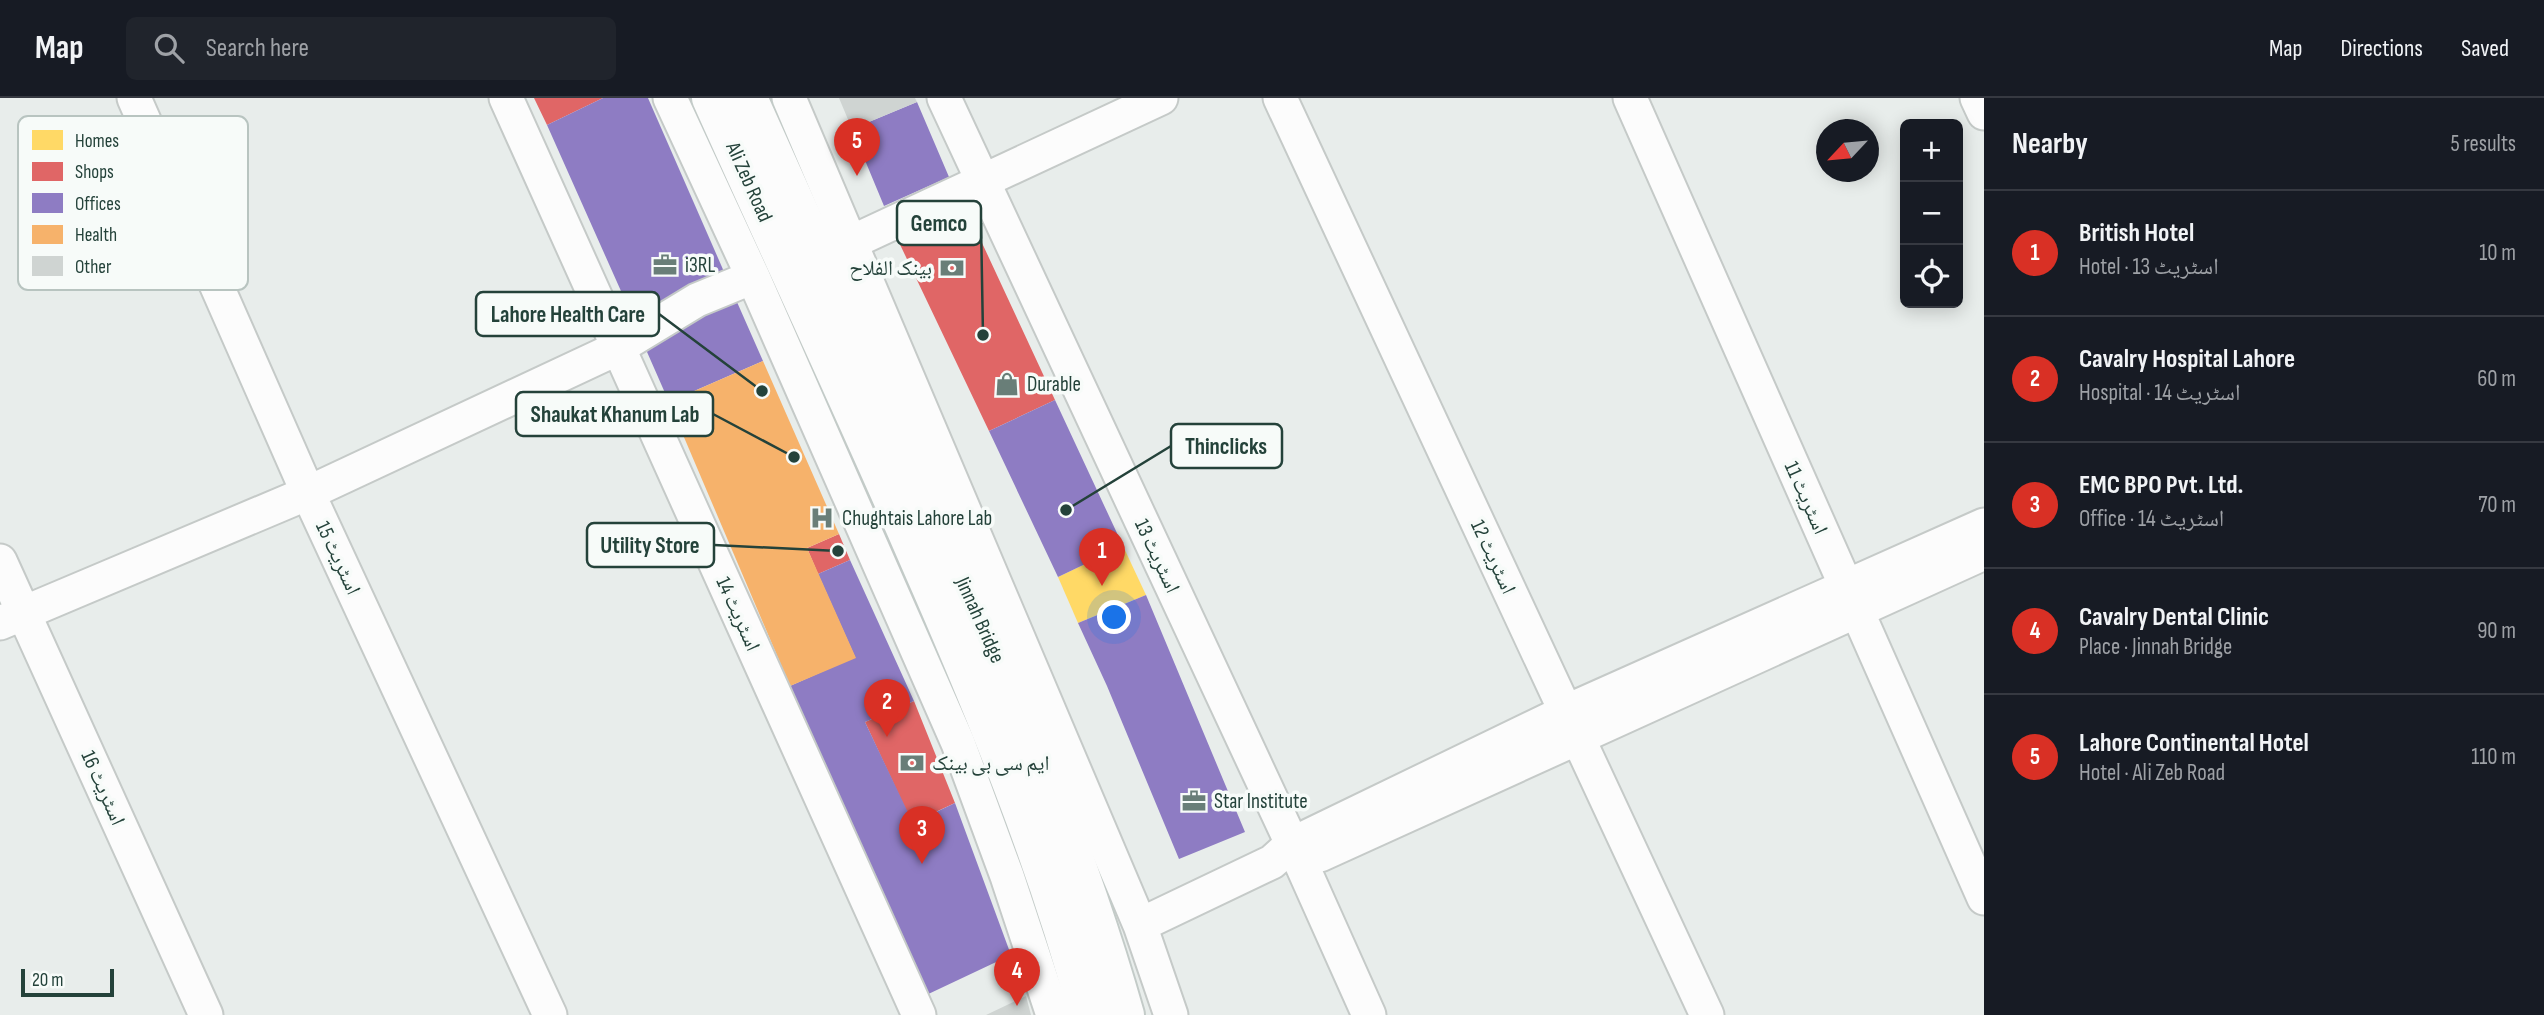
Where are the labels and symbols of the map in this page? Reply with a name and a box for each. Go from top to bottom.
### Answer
legend [18,116,248,290]
pin: 5 [834,118,880,176]
north arrow [1816,119,1879,182]
text: Homes [75,130,119,153]
street label: Ali Zeb Road [720,137,778,226]
text: Shops [75,161,114,184]
text: Offices [75,193,121,216]
callout: Gemco [897,201,981,245]
text: Gemco [911,210,967,238]
text: Health [75,224,117,247]
office icon: i3RL [651,251,679,279]
place label: i3RL [685,253,715,278]
bank icon: بینک الفلاح [938,254,966,282]
text: Other [75,256,112,279]
place label: بینک الفلاح [849,256,932,281]
callout: Lahore Health Care [476,292,659,336]
text: Lahore Health Care [491,301,645,329]
shop icon: Durable [993,370,1021,398]
place label: Durable [1027,372,1081,397]
callout: Shaukat Khanum Lab [516,392,713,436]
text: Shaukat Khanum Lab [531,401,699,429]
callout: Thinclicks [1171,424,1282,468]
text: Thinclicks [1185,433,1267,461]
street label: اسٹریٹ 11 [1779,458,1833,538]
hospital icon: Chughtais Lahore Lab [808,504,836,532]
place label: Chughtais Lahore Lab [842,506,992,531]
street label: اسٹریٹ 13 [1129,515,1185,597]
street label: اسٹریٹ 12 [1465,516,1521,598]
street label: اسٹریٹ 15 [310,517,366,599]
callout: Utility Store [587,523,714,567]
pin: 1 [1079,528,1125,586]
text: Utility Store [600,532,700,560]
street label: Jinnah Bridge [950,572,1010,667]
street label: اسٹریٹ 14 [711,573,765,655]
your location [1097,600,1131,634]
pin: 2 [864,679,910,737]
street label: اسٹریٹ 16 [75,747,131,829]
bank icon: ایم سی بی بینک [898,749,926,777]
place label: ایم سی بی بینک [932,751,1050,777]
office icon: Star Institute [1180,787,1208,815]
place label: Star Institute [1214,789,1308,814]
pin: 3 [899,806,945,864]
pin: 4 [994,948,1040,1006]
scale bar [21,966,114,998]

